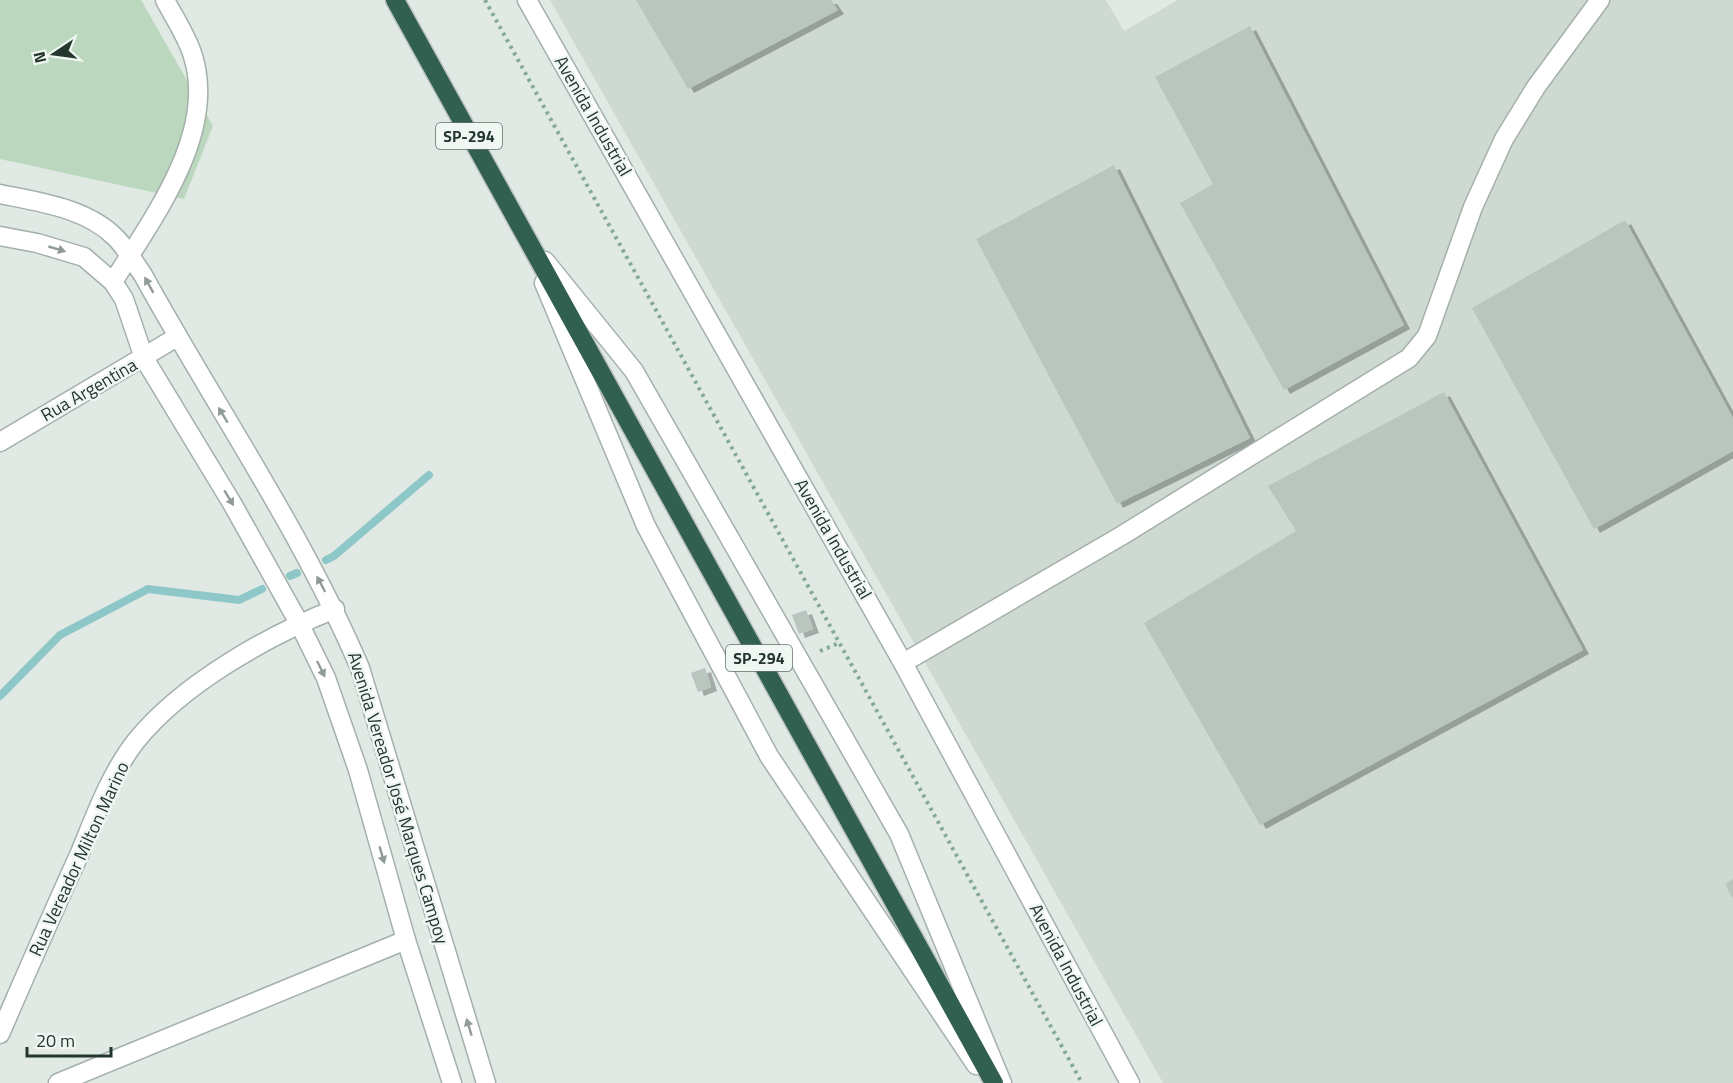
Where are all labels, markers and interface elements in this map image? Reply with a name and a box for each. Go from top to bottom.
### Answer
north arrow [24,24,84,84]
text: N [26,49,52,65]
street label: Avenida Industrial [548,50,639,181]
road number: SP-294 [436,123,502,149]
one-way arrow [48,245,66,254]
one-way arrow [144,276,154,293]
street label: Rua Argentina [36,351,142,428]
one-way arrow [218,407,229,423]
street label: Avenida Industrial [788,473,879,604]
one-way arrow [223,490,234,506]
one-way arrow [316,575,326,592]
road number: SP-294 [726,645,792,671]
street label: Avenida Vereador José Marques Campoy [341,648,456,948]
one-way arrow [317,661,326,678]
street label: Rua Vereador Milton Marino [21,757,136,961]
one-way arrow [378,846,387,864]
street label: Avenida Industrial [1023,899,1110,1031]
one-way arrow [464,1018,473,1036]
scale bar [27,1020,111,1058]
text: 20 m [36,1027,75,1054]

